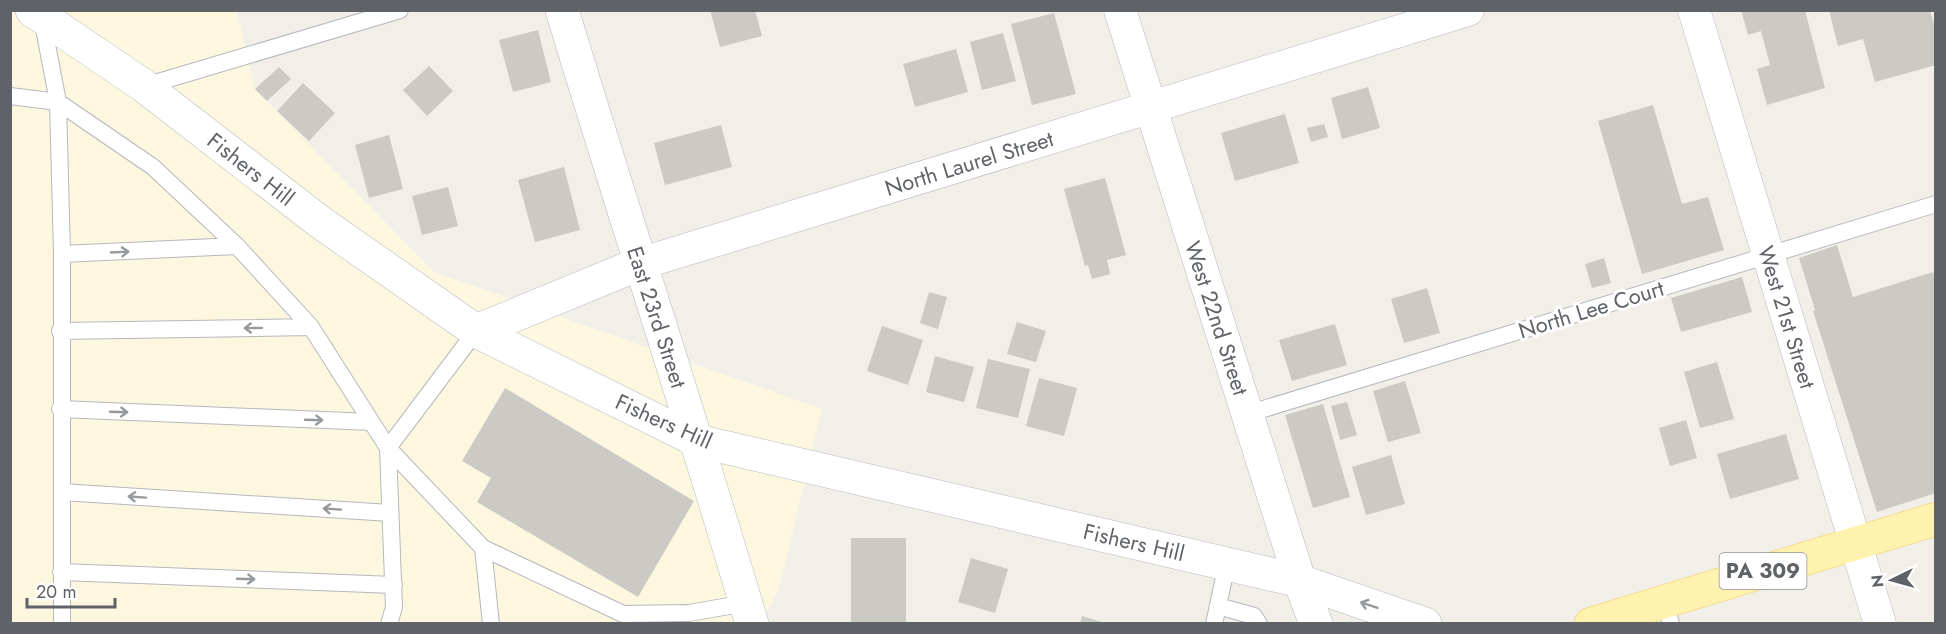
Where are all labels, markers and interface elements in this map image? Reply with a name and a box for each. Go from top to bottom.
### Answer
street label: North Laurel Street [881,122,1058,204]
street label: Fishers Hill [201,125,301,213]
street label: West 22nd Street [1177,237,1257,400]
street label: East 23rd Street [619,242,695,393]
street label: West 21st Street [1750,242,1824,393]
one-way arrow [110,246,130,257]
street label: North Lee Court [1514,271,1668,346]
one-way arrow [243,322,263,334]
street label: Fishers Hill [610,385,718,457]
one-way arrow [108,406,128,417]
one-way arrow [303,414,323,425]
one-way arrow [128,491,148,502]
one-way arrow [322,504,342,515]
street label: Fishers Hill [1080,515,1188,569]
north arrow [1862,550,1922,610]
road number: PA 309 [1720,553,1806,589]
scale bar [27,571,116,609]
one-way arrow [235,573,255,585]
text: N [1866,574,1890,589]
text: 20 m [36,579,76,605]
one-way arrow [1360,598,1379,609]

